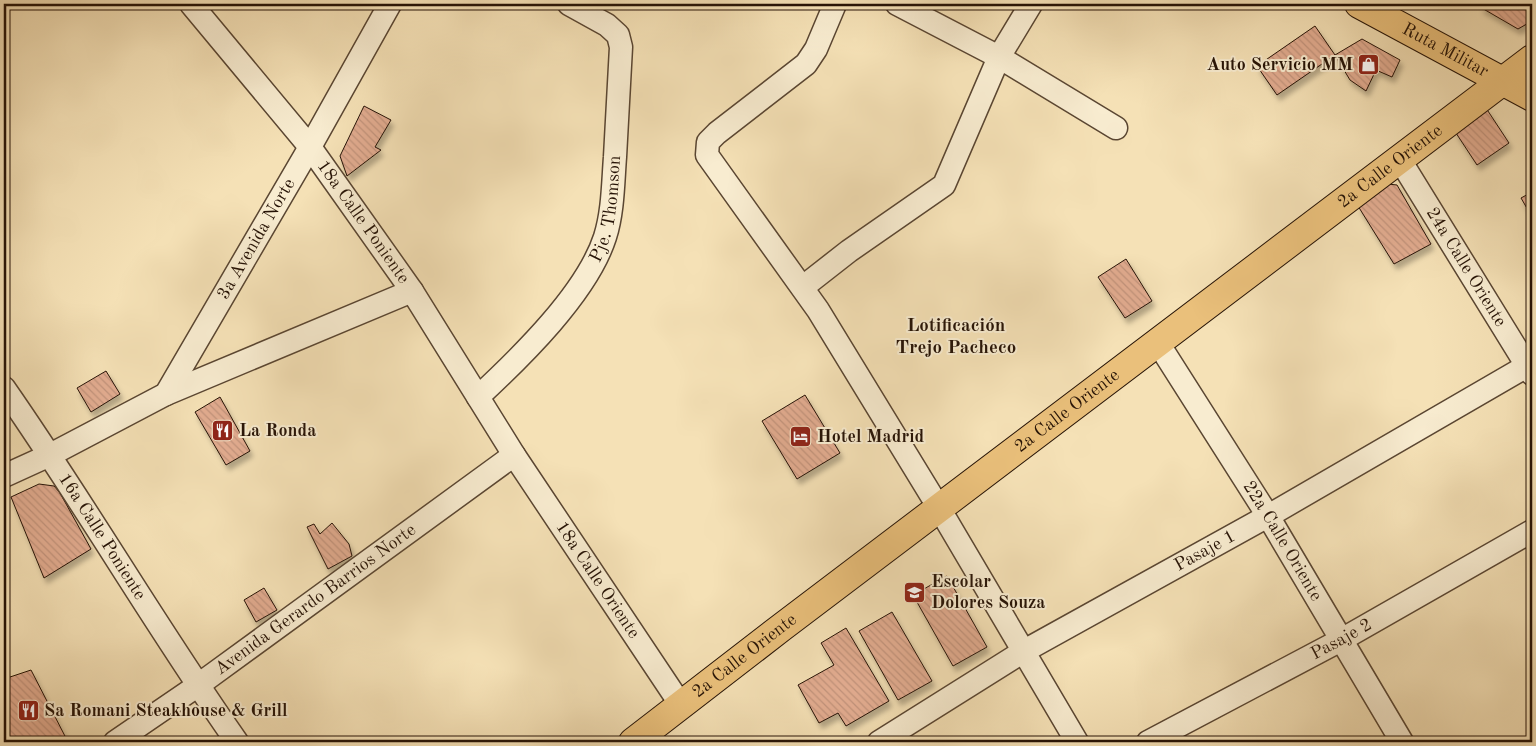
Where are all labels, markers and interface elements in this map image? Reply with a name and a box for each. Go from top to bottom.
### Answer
street label: Ruta Militar [1399,20,1492,81]
shop icon: Auto Servicio MM [1357,53,1381,77]
place label: Auto Servicio MM [1207,56,1353,74]
street label: 2a Calle Oriente [1334,121,1446,212]
street label: Pje. Thomson [587,155,624,265]
street label: 18a Calle Poniente [314,157,413,287]
street label: 3a Avenida Norte [214,175,299,303]
street label: 24a Calle Oriente [1423,204,1510,330]
district label: Lotificación Trejo Pacheco [896,317,1016,358]
street label: 2a Calle Oriente [1012,366,1123,456]
restaurant icon: La Ronda [211,419,235,443]
place label: La Ronda [239,422,316,440]
hotel icon: Hotel Madrid [789,425,813,449]
place label: Hotel Madrid [817,428,925,446]
street label: 16a Calle Poniente [55,470,149,603]
street label: 22a Calle Oriente [1239,478,1325,604]
street label: 18a Calle Oriente [552,518,643,642]
street label: Avenida Gerardo Barrios Norte [212,521,419,679]
street label: Pasaje 1 [1171,527,1238,575]
place label: Escolar Dolores Souza [931,573,1045,612]
school or university icon: Escolar Dolores Souza [903,580,927,604]
street label: 2a Calle Oriente [689,610,800,701]
street label: Pasaje 2 [1308,615,1375,663]
restaurant icon: Sa Romani Steakhouse & Grill [16,699,40,723]
place label: Sa Romani Steakhouse & Grill [44,702,288,720]

